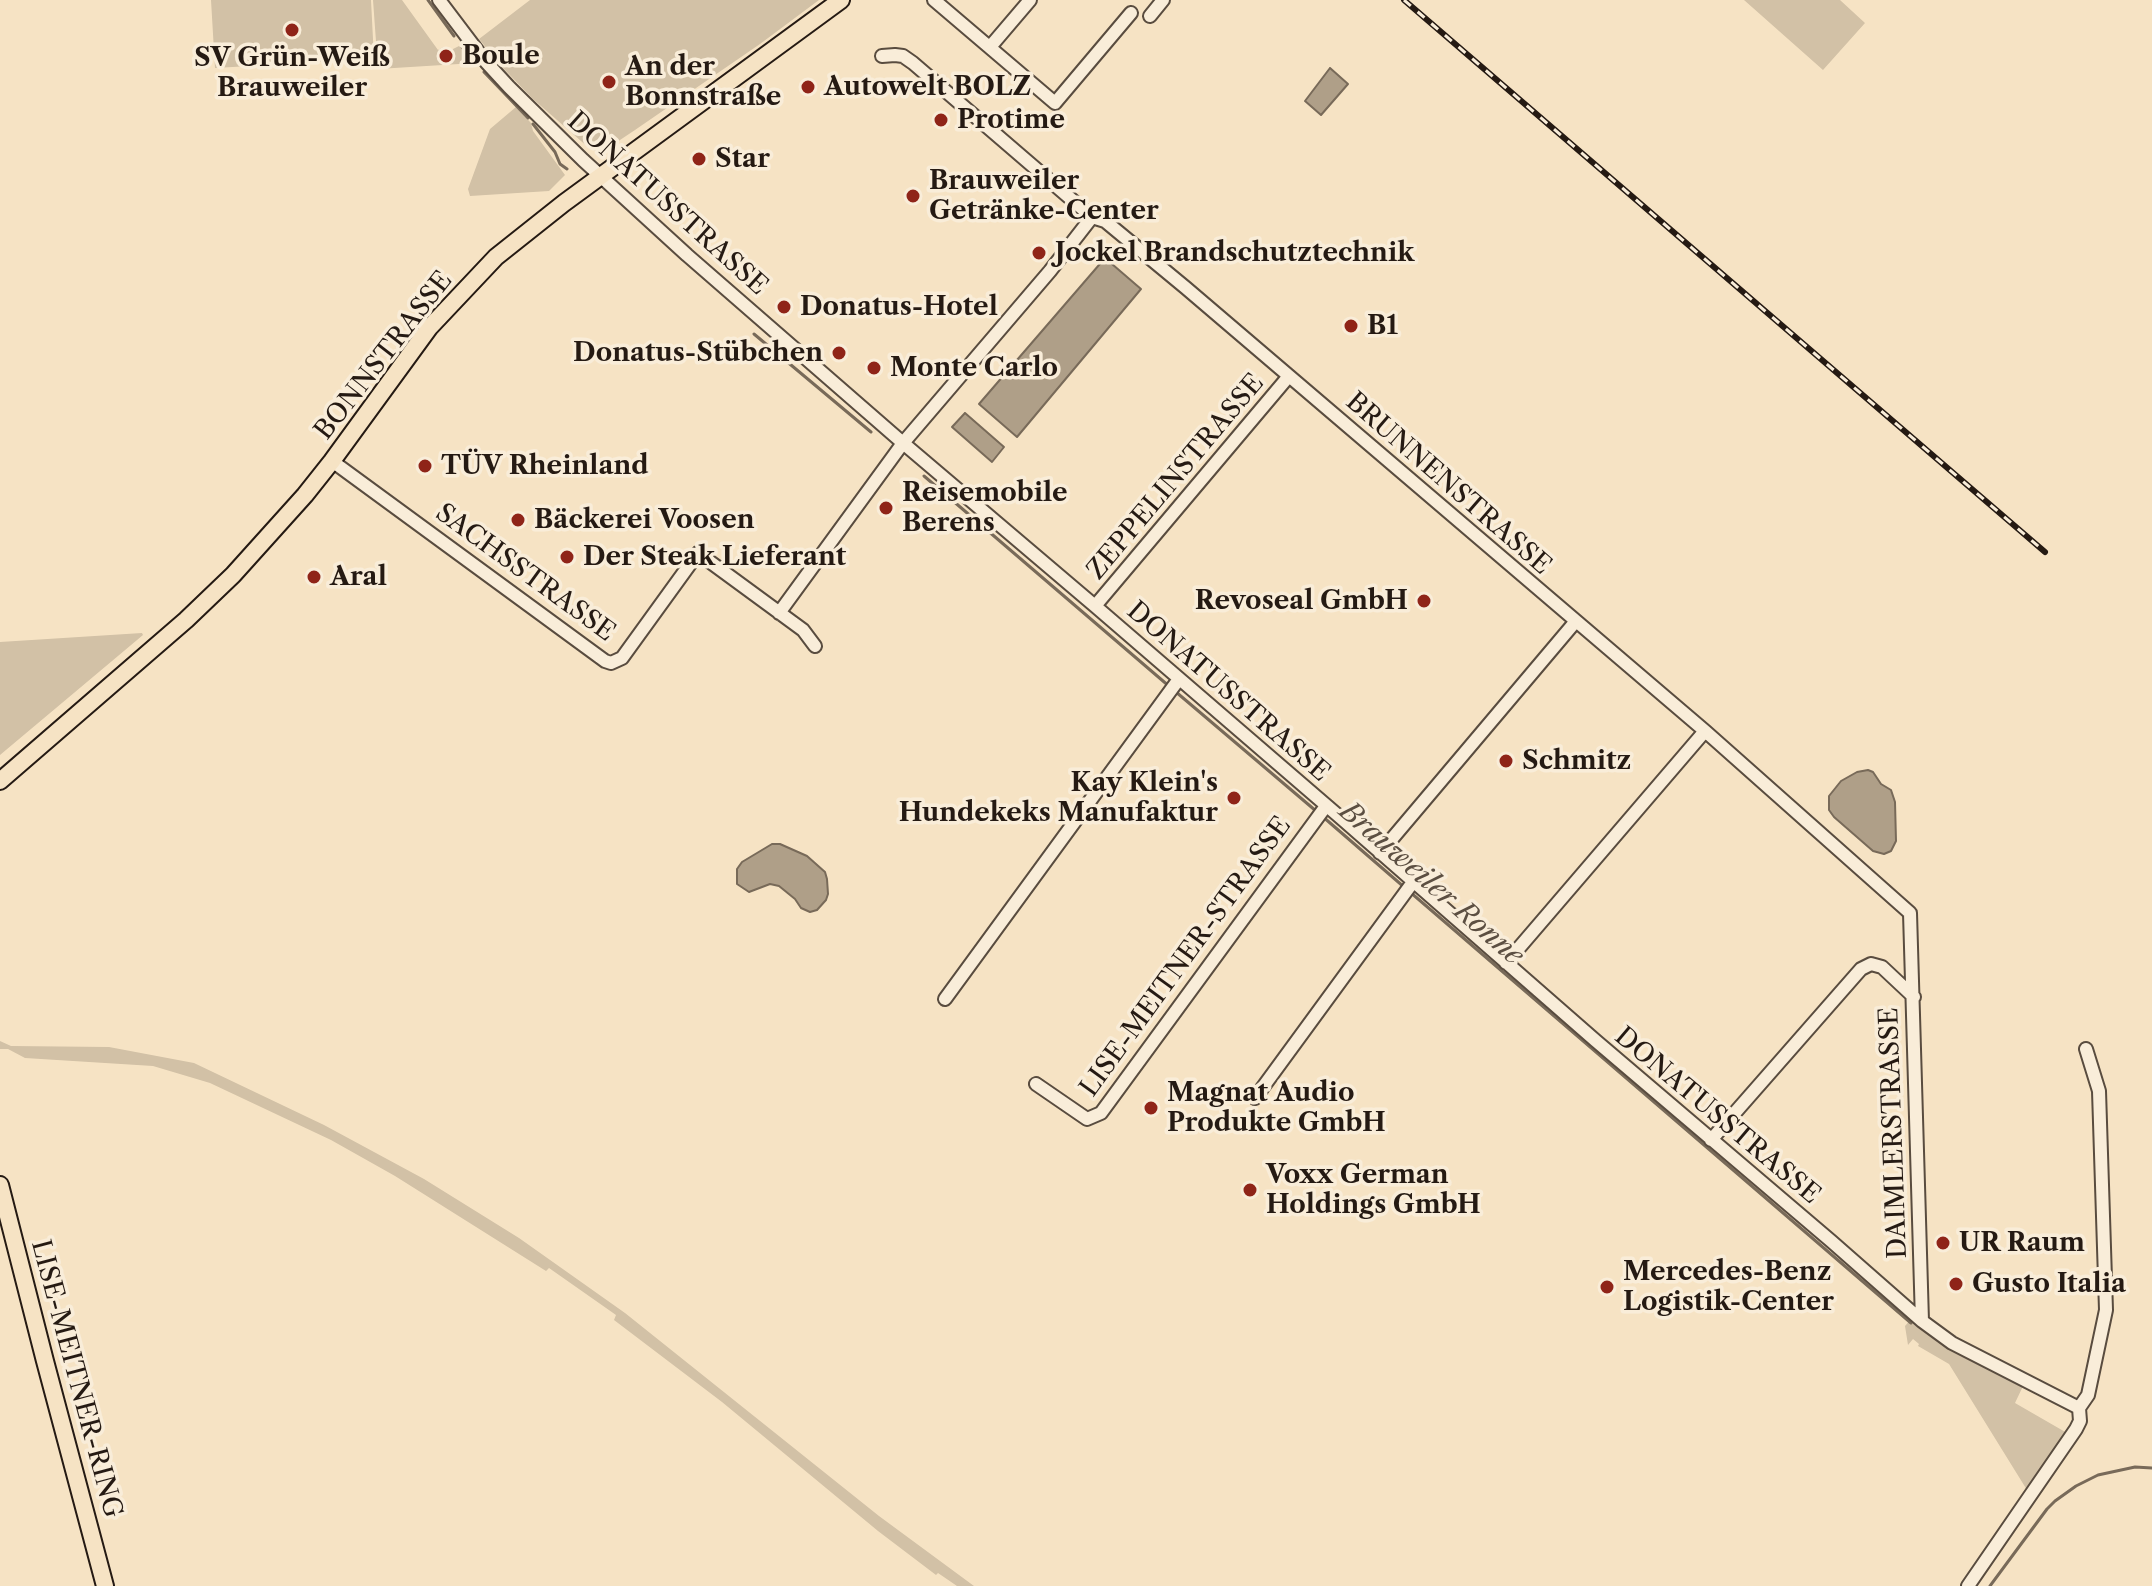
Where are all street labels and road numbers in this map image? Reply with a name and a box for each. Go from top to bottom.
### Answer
street label: DONATUSSTRASSE [561,106,773,302]
street label: BONNSTRASSE [309,266,459,446]
street label: ZEPPELINSTRASSE [1081,368,1271,586]
street label: BRUNNENSTRASSE [1339,386,1557,582]
street label: SACHSSTRASSE [429,498,621,648]
street label: DONATUSSTRASSE [1120,595,1336,789]
street label: LISE-MEITNER-STRASSE [1074,811,1298,1103]
street label: DAIMLERSTRASSE [1874,1007,1914,1259]
street label: DONATUSSTRASSE [1608,1021,1826,1211]
street label: LISE-MEITNER-RING [24,1237,128,1521]

